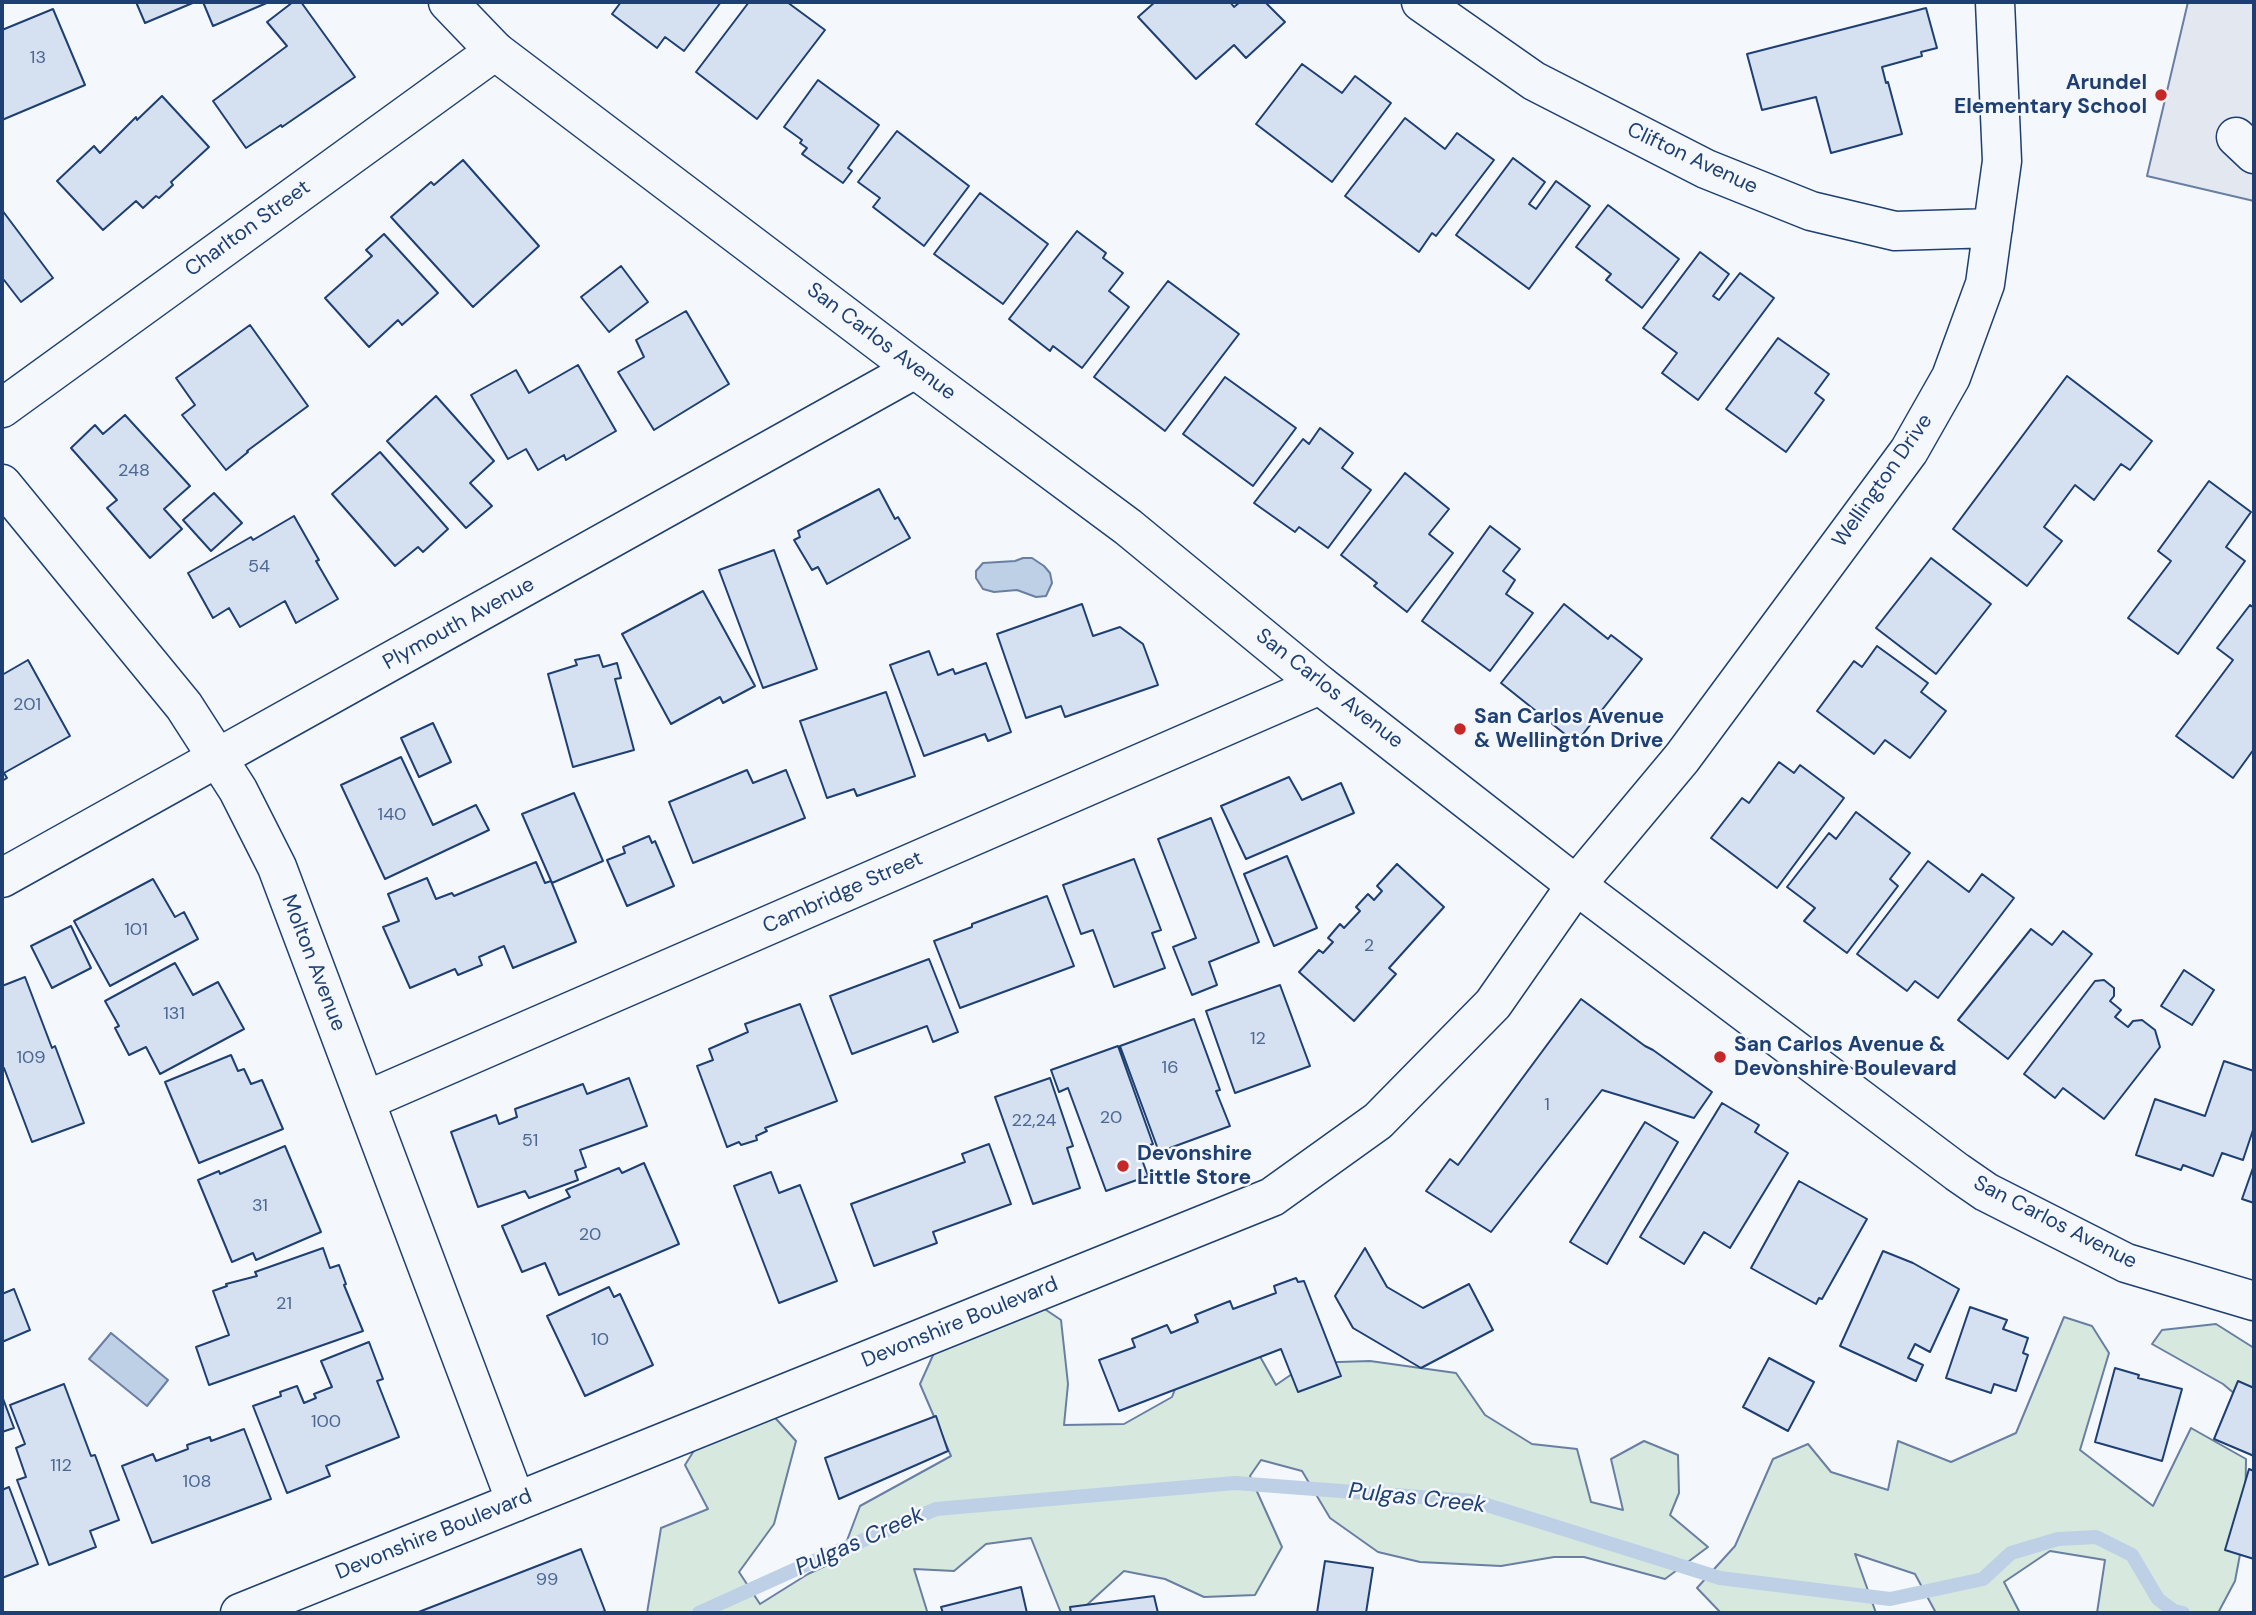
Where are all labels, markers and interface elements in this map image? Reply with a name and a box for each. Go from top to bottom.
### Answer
house number: 13 [30,47,46,69]
place label: Arundel Elementary School [1954,70,2147,120]
marker: Arundel Elementary School [2153,87,2169,103]
street label: Clifton Avenue [1623,118,1761,200]
street label: Charlton Street [181,175,315,283]
street label: San Carlos Avenue [801,278,961,406]
street label: Wellington Drive [1828,409,1938,553]
house number: 248 [118,460,150,482]
house number: 54 [248,556,270,578]
street label: Plymouth Avenue [379,572,539,676]
street label: San Carlos Avenue [1250,624,1408,754]
house number: 201 [13,694,41,716]
place label: San Carlos Avenue & Wellington Drive [1474,704,1664,754]
marker: San Carlos Avenue & Wellington Drive [1452,721,1468,737]
house number: 140 [378,804,406,826]
street label: Cambridge Street [759,846,927,940]
street label: Molton Avenue [275,891,351,1035]
house number: 101 [124,919,148,941]
house number: 2 [1364,935,1374,957]
house number: 131 [163,1003,185,1025]
house number: 12 [1250,1028,1266,1050]
place label: San Carlos Avenue & Devonshire Boulevard [1734,1032,1957,1082]
house number: 109 [16,1047,46,1069]
marker: San Carlos Avenue & Devonshire Boulevard [1712,1049,1728,1065]
house number: 16 [1162,1057,1178,1079]
house number: 1 [1544,1094,1550,1116]
house number: 20 [1100,1107,1122,1129]
house number: 22,24 [1012,1110,1056,1132]
house number: 51 [522,1130,538,1152]
place label: Devonshire Little Store [1137,1141,1252,1191]
marker: Devonshire Little Store [1115,1158,1131,1174]
street label: San Carlos Avenue [1969,1171,2141,1275]
house number: 31 [252,1195,268,1217]
house number: 20 [579,1224,601,1246]
street label: Devonshire Boulevard [858,1272,1062,1374]
house number: 21 [276,1293,292,1315]
house number: 10 [591,1329,609,1351]
house number: 100 [311,1411,341,1433]
house number: 112 [50,1455,72,1477]
house number: 108 [183,1471,211,1493]
water label: Pulgas Creek [1347,1478,1487,1520]
street label: Devonshire Boulevard [332,1484,536,1586]
water label: Pulgas Creek [791,1501,929,1583]
house number: 99 [536,1569,558,1591]

